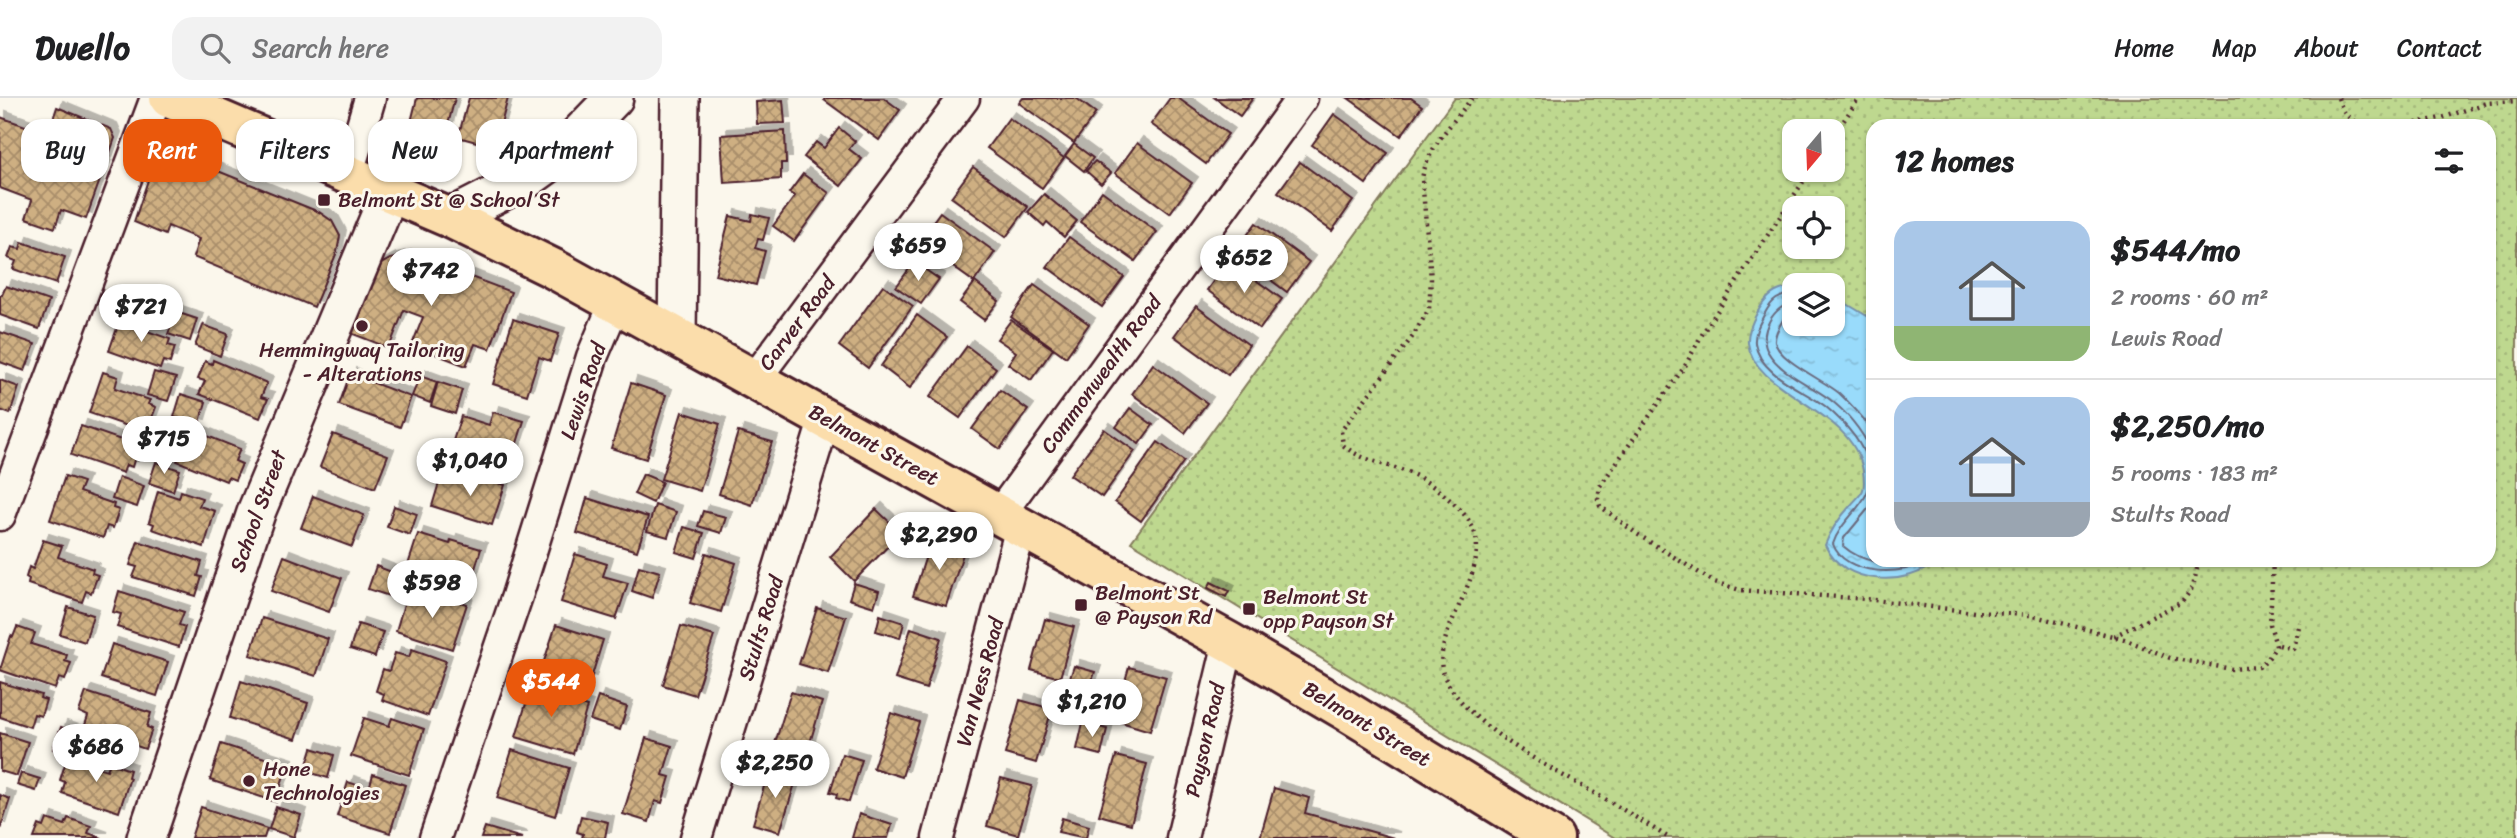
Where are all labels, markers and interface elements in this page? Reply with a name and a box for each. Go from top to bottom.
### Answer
search box [172,17,662,80]
text: Dwello [35,19,130,77]
text: Search here [252,25,389,71]
text: Home [2114,27,2174,69]
text: Map [2212,27,2256,69]
text: About [2294,27,2359,69]
text: Contact [2397,27,2482,69]
icon: search [196,29,234,67]
chip: Buy [21,119,109,182]
chip: Rent [123,119,222,182]
chip: Filters [236,119,354,182]
chip: New [368,119,462,182]
chip: Apartment [476,119,637,182]
north arrow [1782,119,1844,182]
map controls [1782,119,1845,336]
text: 12 homes [1894,134,2014,188]
icon: filters [2430,142,2468,180]
place label: Belmont St @ School St [338,181,561,219]
marker: Belmont St @ School St [316,192,332,208]
button: locate [1782,196,1845,259]
pin: $659 [877,223,959,283]
text: $544/mo [2111,223,2240,277]
text: $659 [890,225,946,266]
pin: $652 [1203,236,1285,295]
text: $652 [1216,237,1272,278]
pin: $742 [390,248,472,308]
icon: home [1950,249,2034,333]
text: $742 [403,250,459,291]
street label: Carver Road [748,265,847,379]
button: layers [1782,273,1845,336]
text: 2 rooms · 60 m² [2111,277,2269,318]
pin: $721 [100,285,182,344]
street label: Commonwealth Road [1030,285,1173,462]
text: $721 [115,286,167,327]
marker: Hemmingway Tailoring - Alterations [354,318,370,334]
text: Lewis Road [2111,318,2221,359]
place label: Hemmingway Tailoring - Alterations [259,331,465,393]
street label: Lewis Road [549,335,618,445]
street label: Belmont Street [802,393,946,497]
text: $2,250/mo [2111,399,2264,453]
pin: $715 [123,416,205,476]
text: $715 [138,418,190,459]
icon: home [1950,425,2034,509]
pin: $1,040 [413,438,527,498]
text: $1,040 [433,440,507,481]
street label: School Street [218,443,298,578]
text: 5 rooms · 183 m² [2111,453,2278,494]
text: Stults Road [2111,494,2230,535]
pin: $2,290 [882,512,996,572]
text: $2,290 [901,514,977,555]
pin: $598 [391,560,473,620]
text: $598 [403,562,461,603]
street label: Stults Road [727,569,796,685]
place label: Belmont St @ Payson Rd [1095,574,1214,636]
place label: Belmont St opp Payson St [1263,578,1395,640]
marker: Belmont St @ Payson Rd [1073,597,1089,613]
marker: Belmont St opp Payson St [1241,601,1257,617]
street label: Van Ness Road [945,611,1016,751]
pin: $544 [510,660,592,719]
text: $544 [522,661,580,702]
street label: Belmont Street [1295,670,1439,778]
street label: Payson Road [1173,677,1237,801]
pin: $1,210 [1035,680,1149,739]
text: $1,210 [1057,681,1127,722]
pin: $686 [55,724,137,784]
text: $686 [68,726,124,767]
pin: $2,250 [718,740,832,800]
text: $2,250 [737,742,813,783]
place label: Hone Technologies [263,750,380,812]
marker: Hone Technologies [241,773,257,789]

